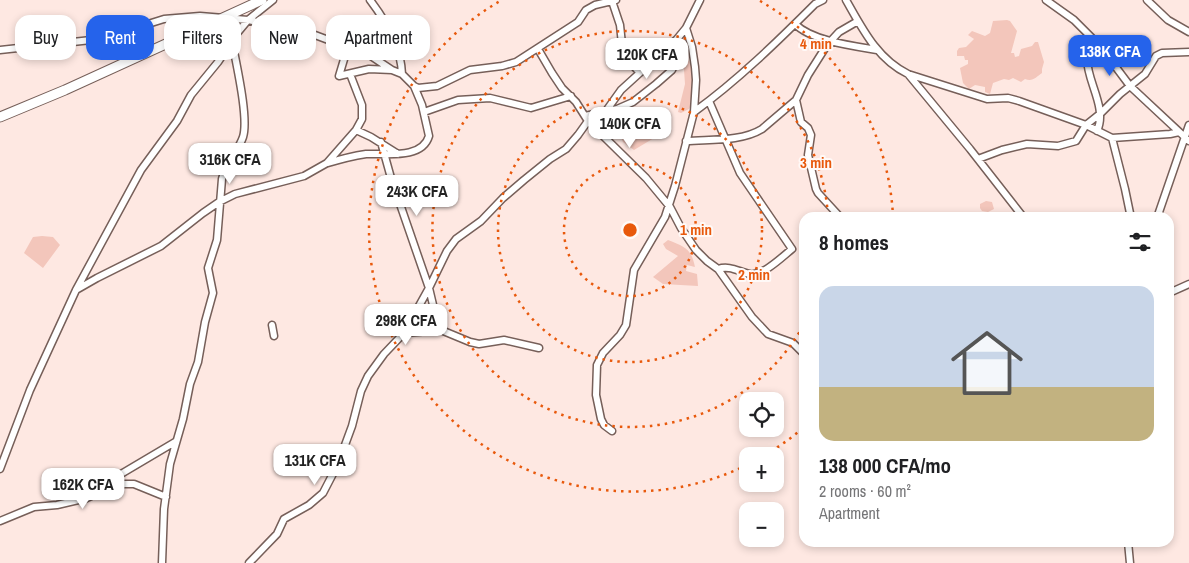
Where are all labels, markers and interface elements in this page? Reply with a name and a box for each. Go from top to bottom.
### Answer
chip: Buy [15,15,76,60]
chip: Rent [86,15,154,60]
chip: Filters [164,15,241,60]
chip: New [251,15,316,60]
chip: Apartment [326,15,430,60]
text: 4 min [800,33,832,54]
pin: 138K CFA [1058,34,1162,77]
pin: 120K CFA [595,38,699,80]
text: 138K CFA [1079,40,1141,62]
text: 120K CFA [616,43,678,65]
pin: 140K CFA [578,106,682,149]
text: 140K CFA [599,112,661,134]
pin: 316K CFA [178,142,282,185]
text: 316K CFA [199,148,261,170]
text: 3 min [800,152,832,173]
pin: 243K CFA [365,174,469,217]
text: 243K CFA [386,180,448,202]
text: 1 min [680,219,712,240]
centre of rings [621,221,639,239]
text: 8 homes [819,228,889,257]
icon: filters [1126,228,1154,256]
text: 2 min [738,264,770,285]
pin: 298K CFA [354,304,458,346]
text: 298K CFA [375,309,437,331]
icon: home [942,318,1032,408]
map controls [739,392,784,547]
button: locate [739,392,784,437]
pin: 131K CFA [263,444,367,486]
button: + [739,447,784,492]
text: 131K CFA [284,449,346,471]
text: 138 000 CFA/mo [819,451,951,480]
pin: 162K CFA [31,468,135,510]
text: 162K CFA [52,473,114,495]
text: 2 rooms · 60 m² [819,480,911,502]
button: − [739,502,784,547]
text: Apartment [819,502,880,524]

